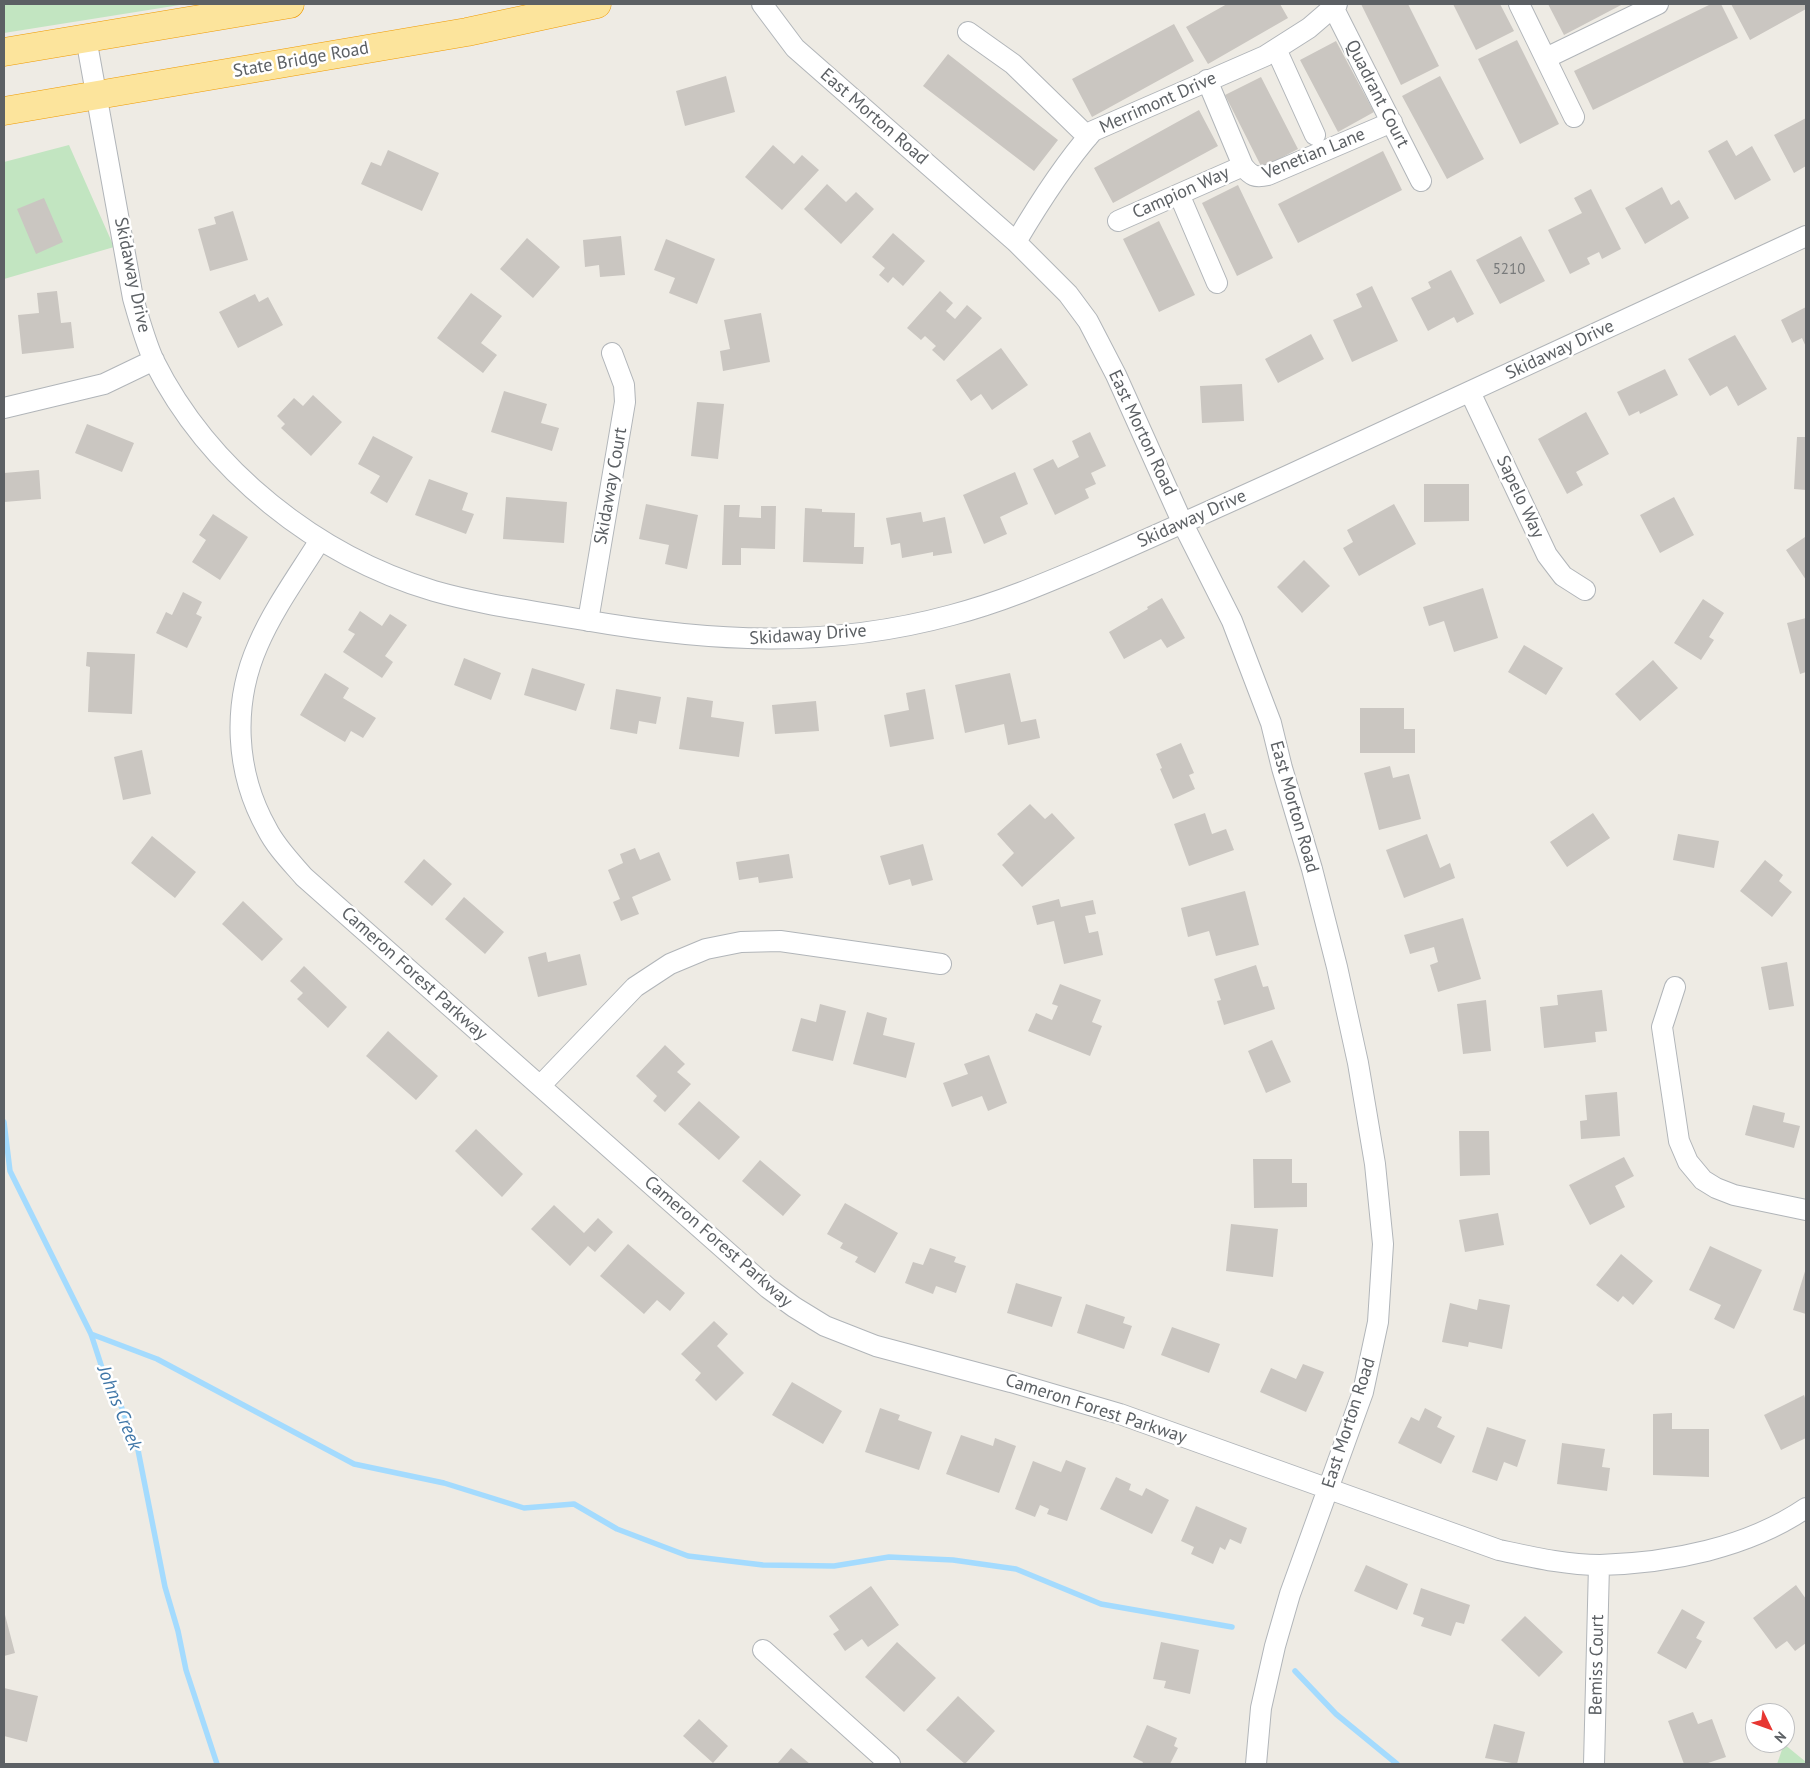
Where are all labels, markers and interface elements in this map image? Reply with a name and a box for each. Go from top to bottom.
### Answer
street label: Quadrant Court [1341,36,1413,152]
street label: State Bridge Road [232,37,370,83]
street label: East Morton Road [816,64,932,170]
street label: Merrimont Drive [1096,68,1220,138]
street label: Venetian Lane [1260,124,1368,184]
street label: Campion Way [1129,162,1233,224]
street label: Skidaway Drive [109,215,155,335]
house number: 5210 [1493,261,1525,279]
street label: Skidaway Drive [1502,315,1618,385]
street label: East Morton Road [1103,367,1181,499]
street label: Skidaway Court [590,426,632,546]
street label: Sapelo Way [1491,452,1549,542]
street label: Skidaway Drive [1134,485,1250,553]
street label: Skidaway Drive [749,620,867,650]
street label: East Morton Road [1265,739,1323,875]
street label: Cameron Forest Parkway [336,903,492,1045]
street label: Cameron Forest Parkway [639,1172,797,1312]
street label: East Morton Road [1318,1355,1380,1491]
water label: Johns Creek [92,1362,146,1454]
street label: Cameron Forest Parkway [1003,1369,1189,1449]
street label: Bemiss Court [1585,1614,1609,1716]
north arrow [1745,1703,1795,1753]
text: N [1771,1728,1790,1747]

